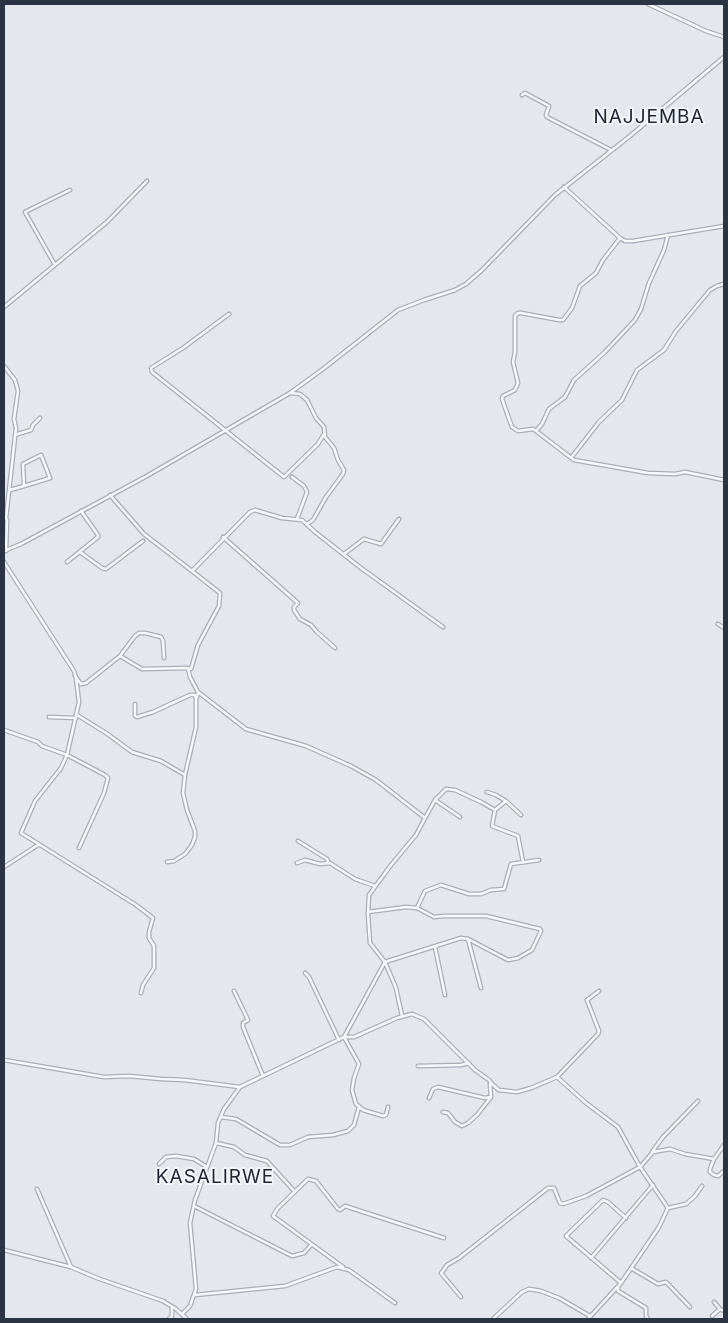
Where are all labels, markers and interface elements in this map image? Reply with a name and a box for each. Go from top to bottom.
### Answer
district label: NAJJEMBA [592,106,706,128]
district label: KASALIRWE [155,1166,275,1188]

